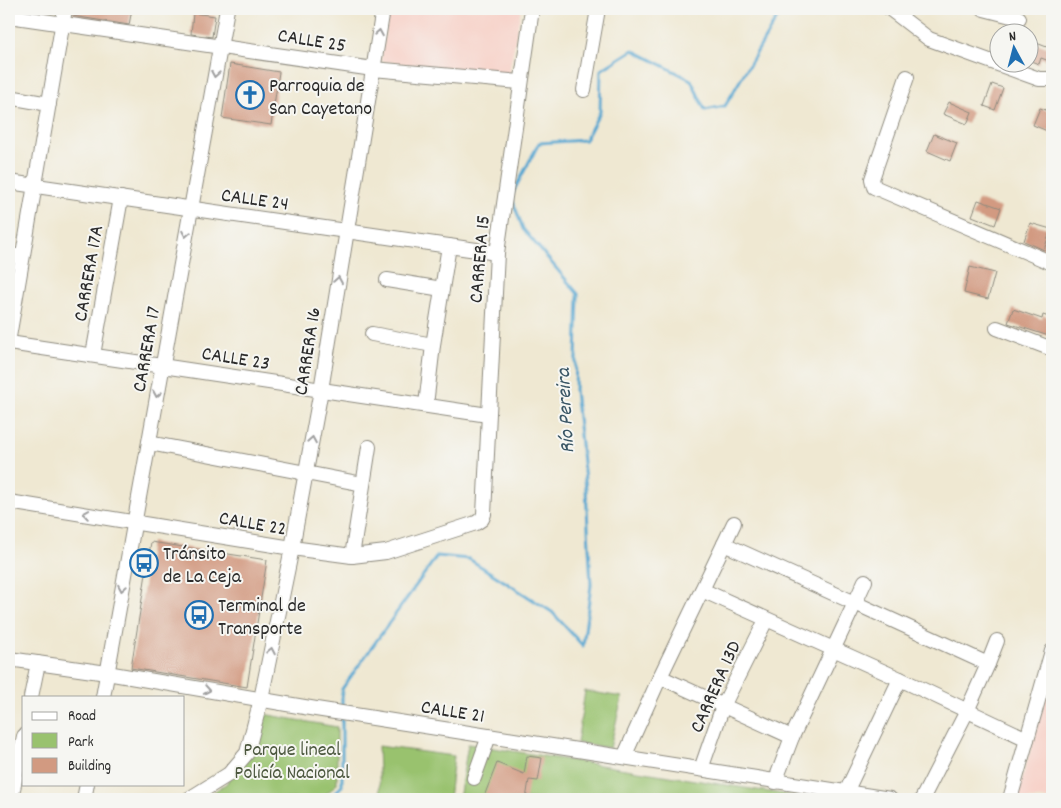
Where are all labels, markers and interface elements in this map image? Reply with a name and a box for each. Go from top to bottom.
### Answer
north arrow [988,22,1038,72]
street label: CALLE 25 [275,23,348,61]
text: N [1008,27,1017,47]
one-way arrow [374,29,384,37]
one-way arrow [210,70,221,78]
place label: Parroquia de San Cayetano [269,73,372,124]
church icon: Parroquia de San Cayetano [235,80,265,110]
street label: CALLE 24 [219,182,290,220]
street label: CARRERA 15 [463,214,499,304]
street label: CARRERA 17A [68,223,112,324]
one-way arrow [182,229,192,238]
one-way arrow [333,275,343,284]
street label: CARRERA 17 [127,304,169,395]
street label: CARRERA 16 [288,305,330,398]
street label: CALLE 23 [200,341,272,379]
water label: Río Pereira [550,366,584,454]
one-way arrow [153,389,163,398]
one-way arrow [306,436,316,444]
street label: CALLE 22 [216,505,289,545]
one-way arrow [82,510,91,520]
place label: Tránsito de La Ceja [163,541,242,592]
bus stop icon: Tránsito de La Ceja [129,548,159,578]
one-way arrow [118,584,128,593]
place label: Terminal de Transporte [218,593,306,644]
bus stop icon: Terminal de Transporte [184,600,214,630]
street label: CARRERA 13D [684,637,749,738]
one-way arrow [265,647,276,655]
one-way arrow [203,684,211,694]
street label: CALLE 21 [419,694,486,732]
legend [22,696,185,786]
text: Road [68,706,96,728]
text: Park [68,732,94,754]
park label: Parque lineal Policía Nacional [234,737,350,788]
text: Building [68,756,111,778]

